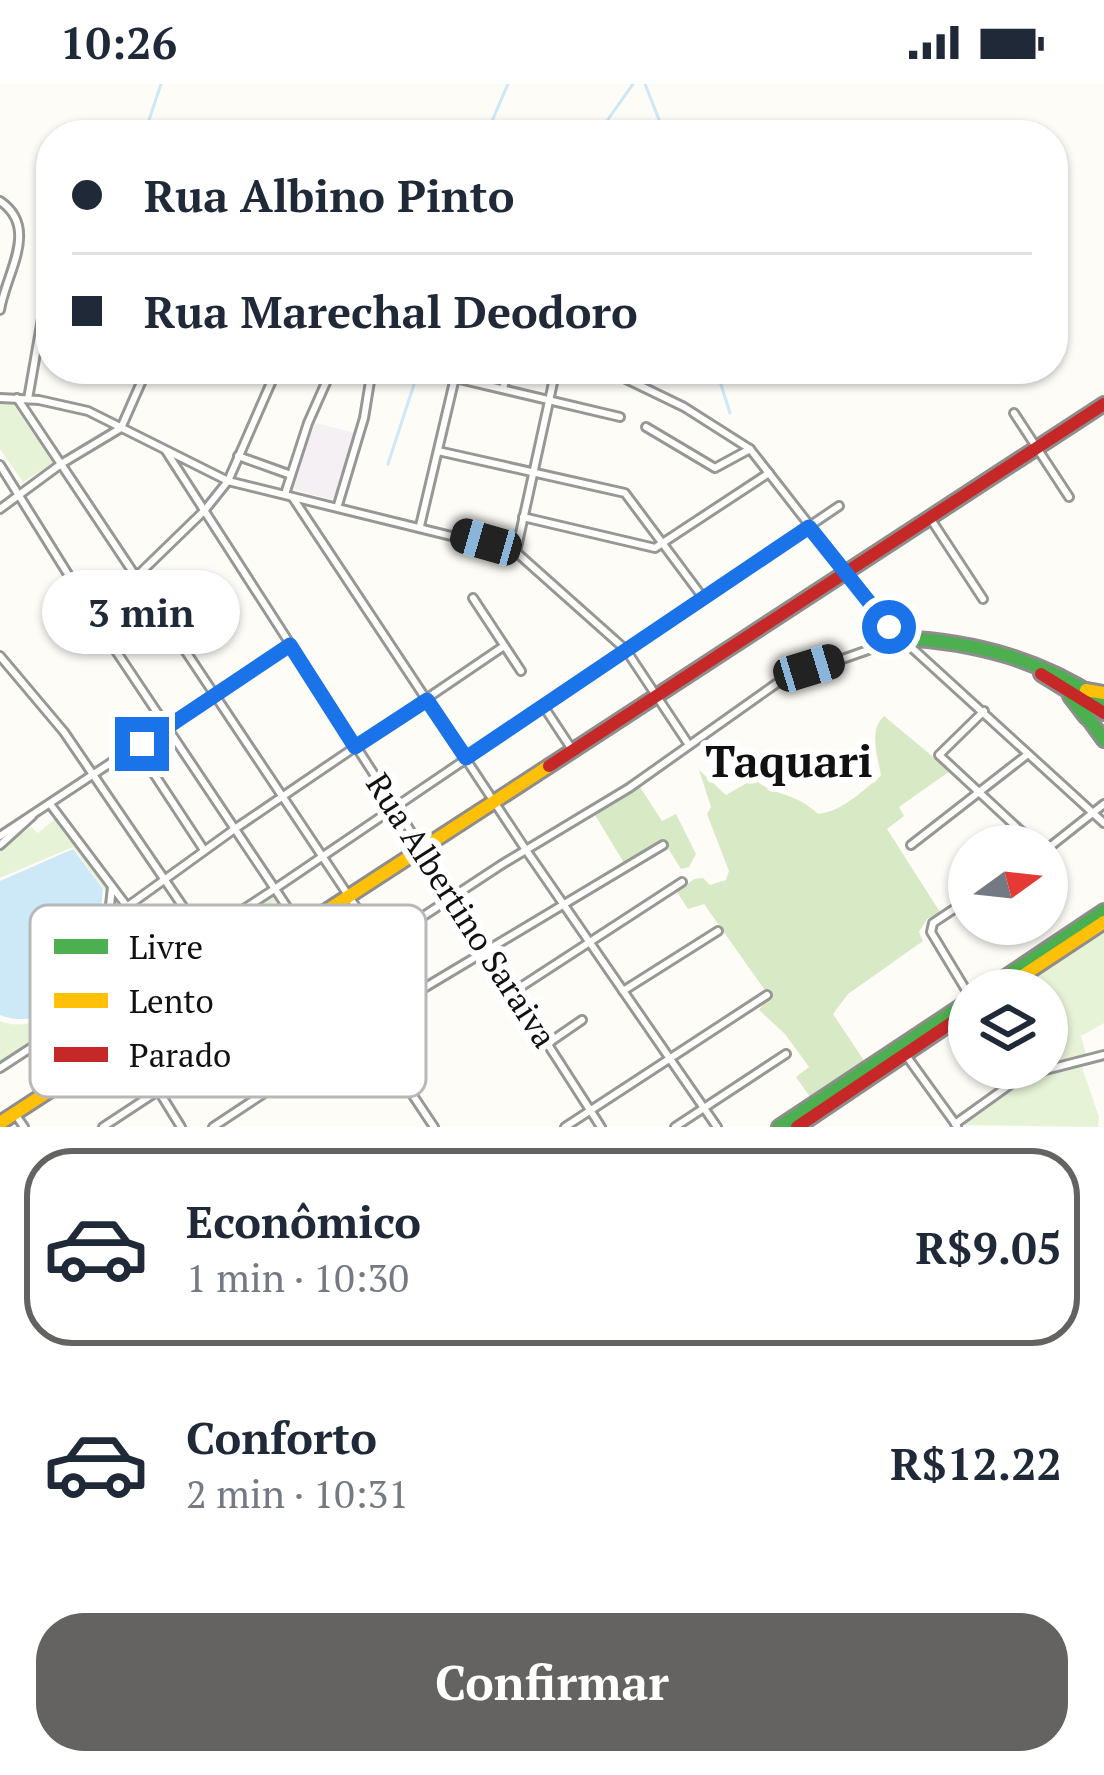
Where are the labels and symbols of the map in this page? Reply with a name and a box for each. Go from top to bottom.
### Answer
car [446,515,526,569]
callout: 3 min [43,570,241,654]
route start [862,600,916,654]
car [769,640,849,696]
route end [115,717,169,771]
district label: Taquari [705,730,873,790]
street label: Rua Albertino Saraiva [357,765,567,1055]
north arrow [948,825,1068,945]
legend [30,905,426,1097]
text: Livre [129,925,203,968]
text: Lento [129,979,214,1022]
text: Parado [129,1033,231,1076]

